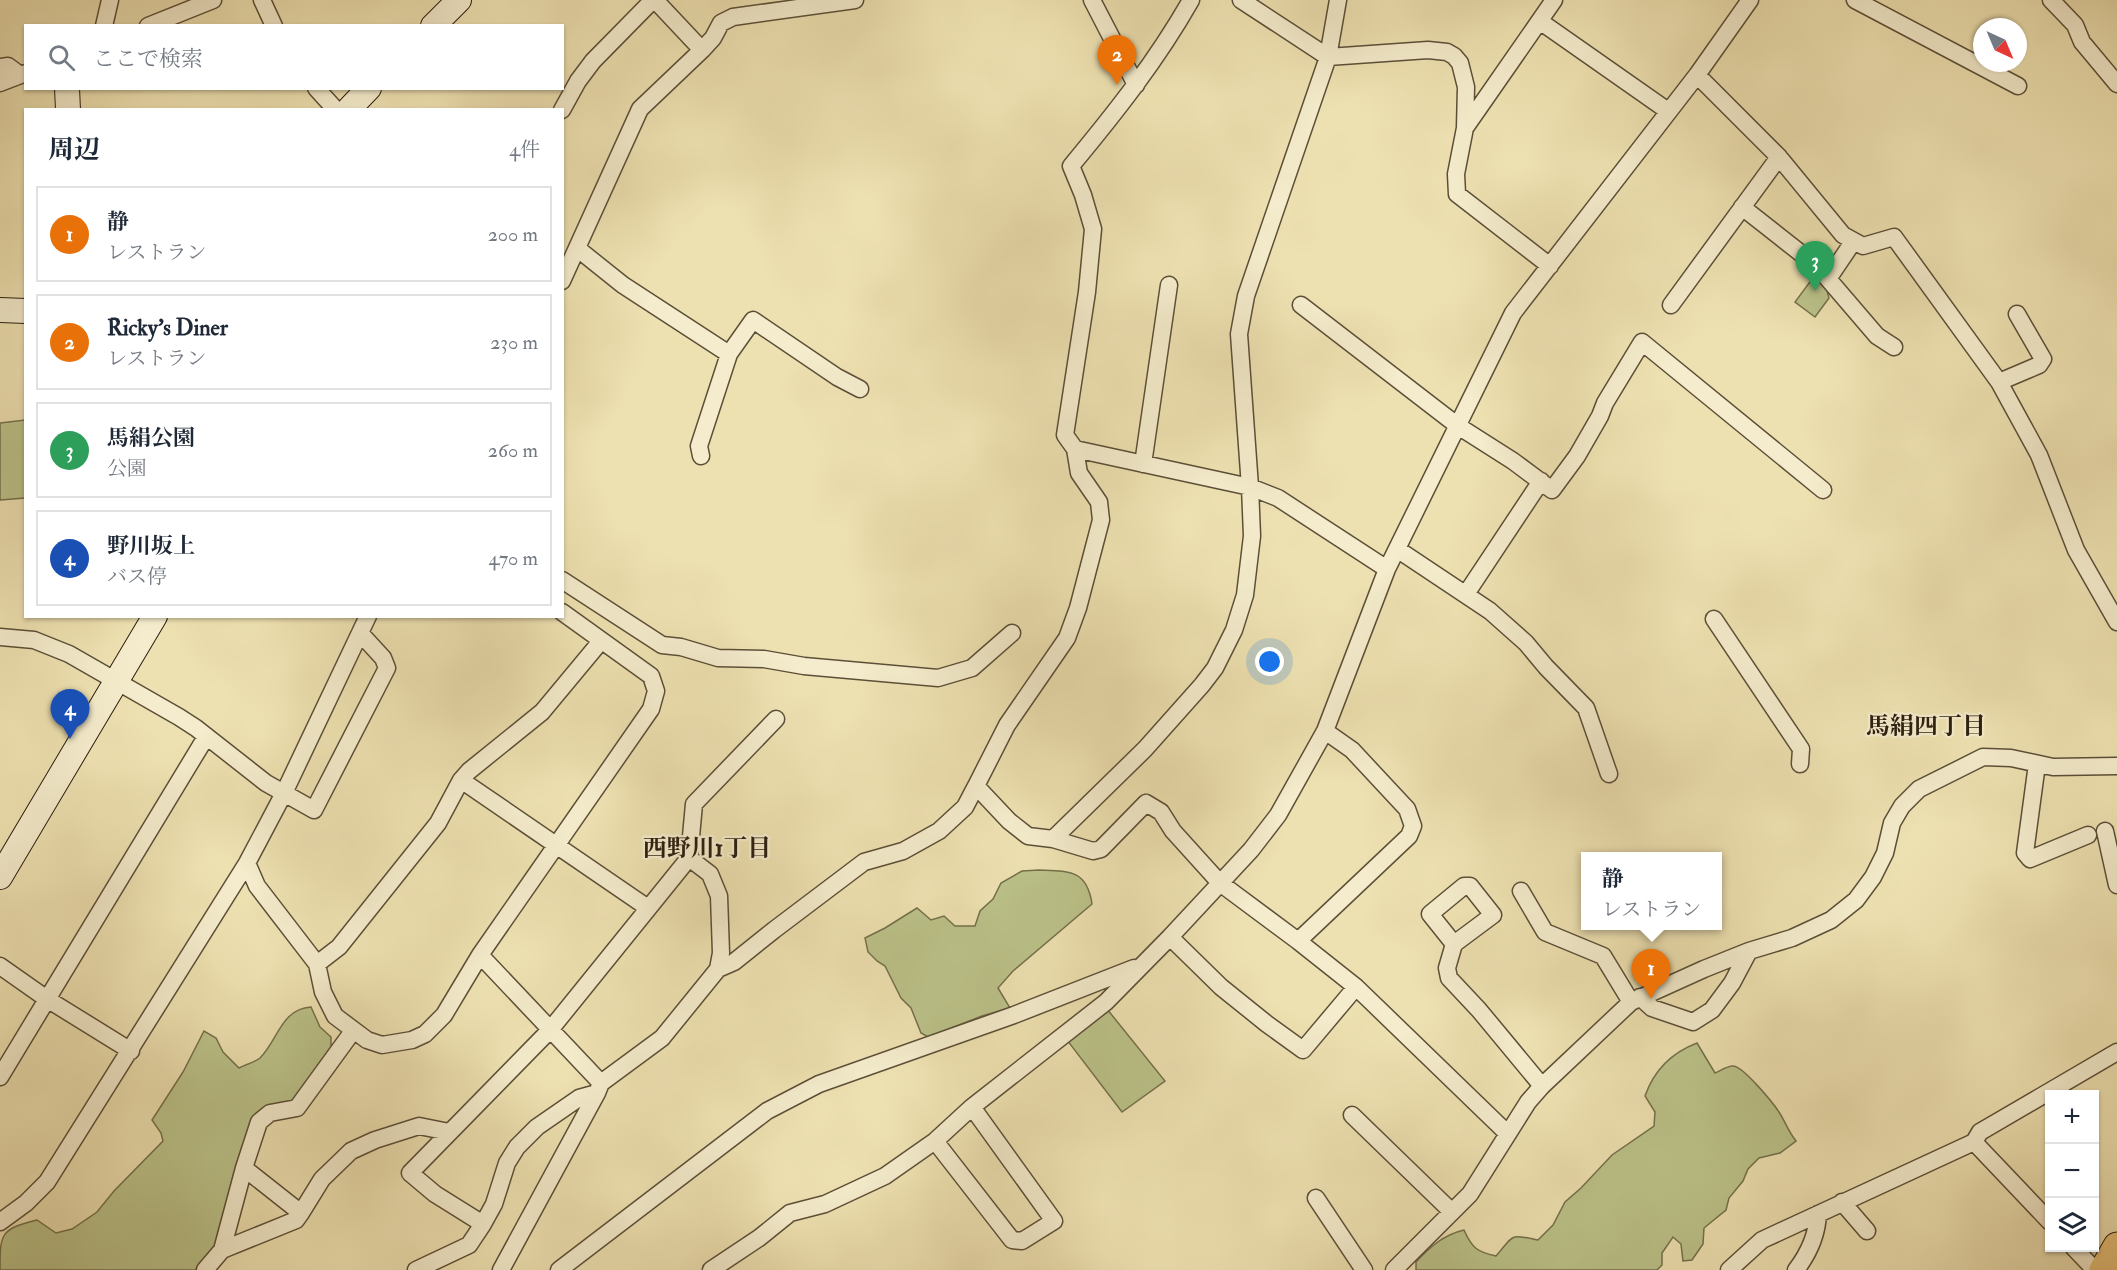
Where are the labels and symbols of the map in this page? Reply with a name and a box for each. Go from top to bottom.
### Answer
north arrow [1973,18,2027,72]
pin: 2 [1098,36,1136,85]
pin: 3 [1796,242,1834,291]
your location [1255,647,1284,676]
pin: 4 [50,690,90,739]
district label: 馬絹四丁目 [1866,711,1986,742]
district label: 西野川1丁目 [643,833,771,864]
pin: 1 [1632,950,1670,999]

